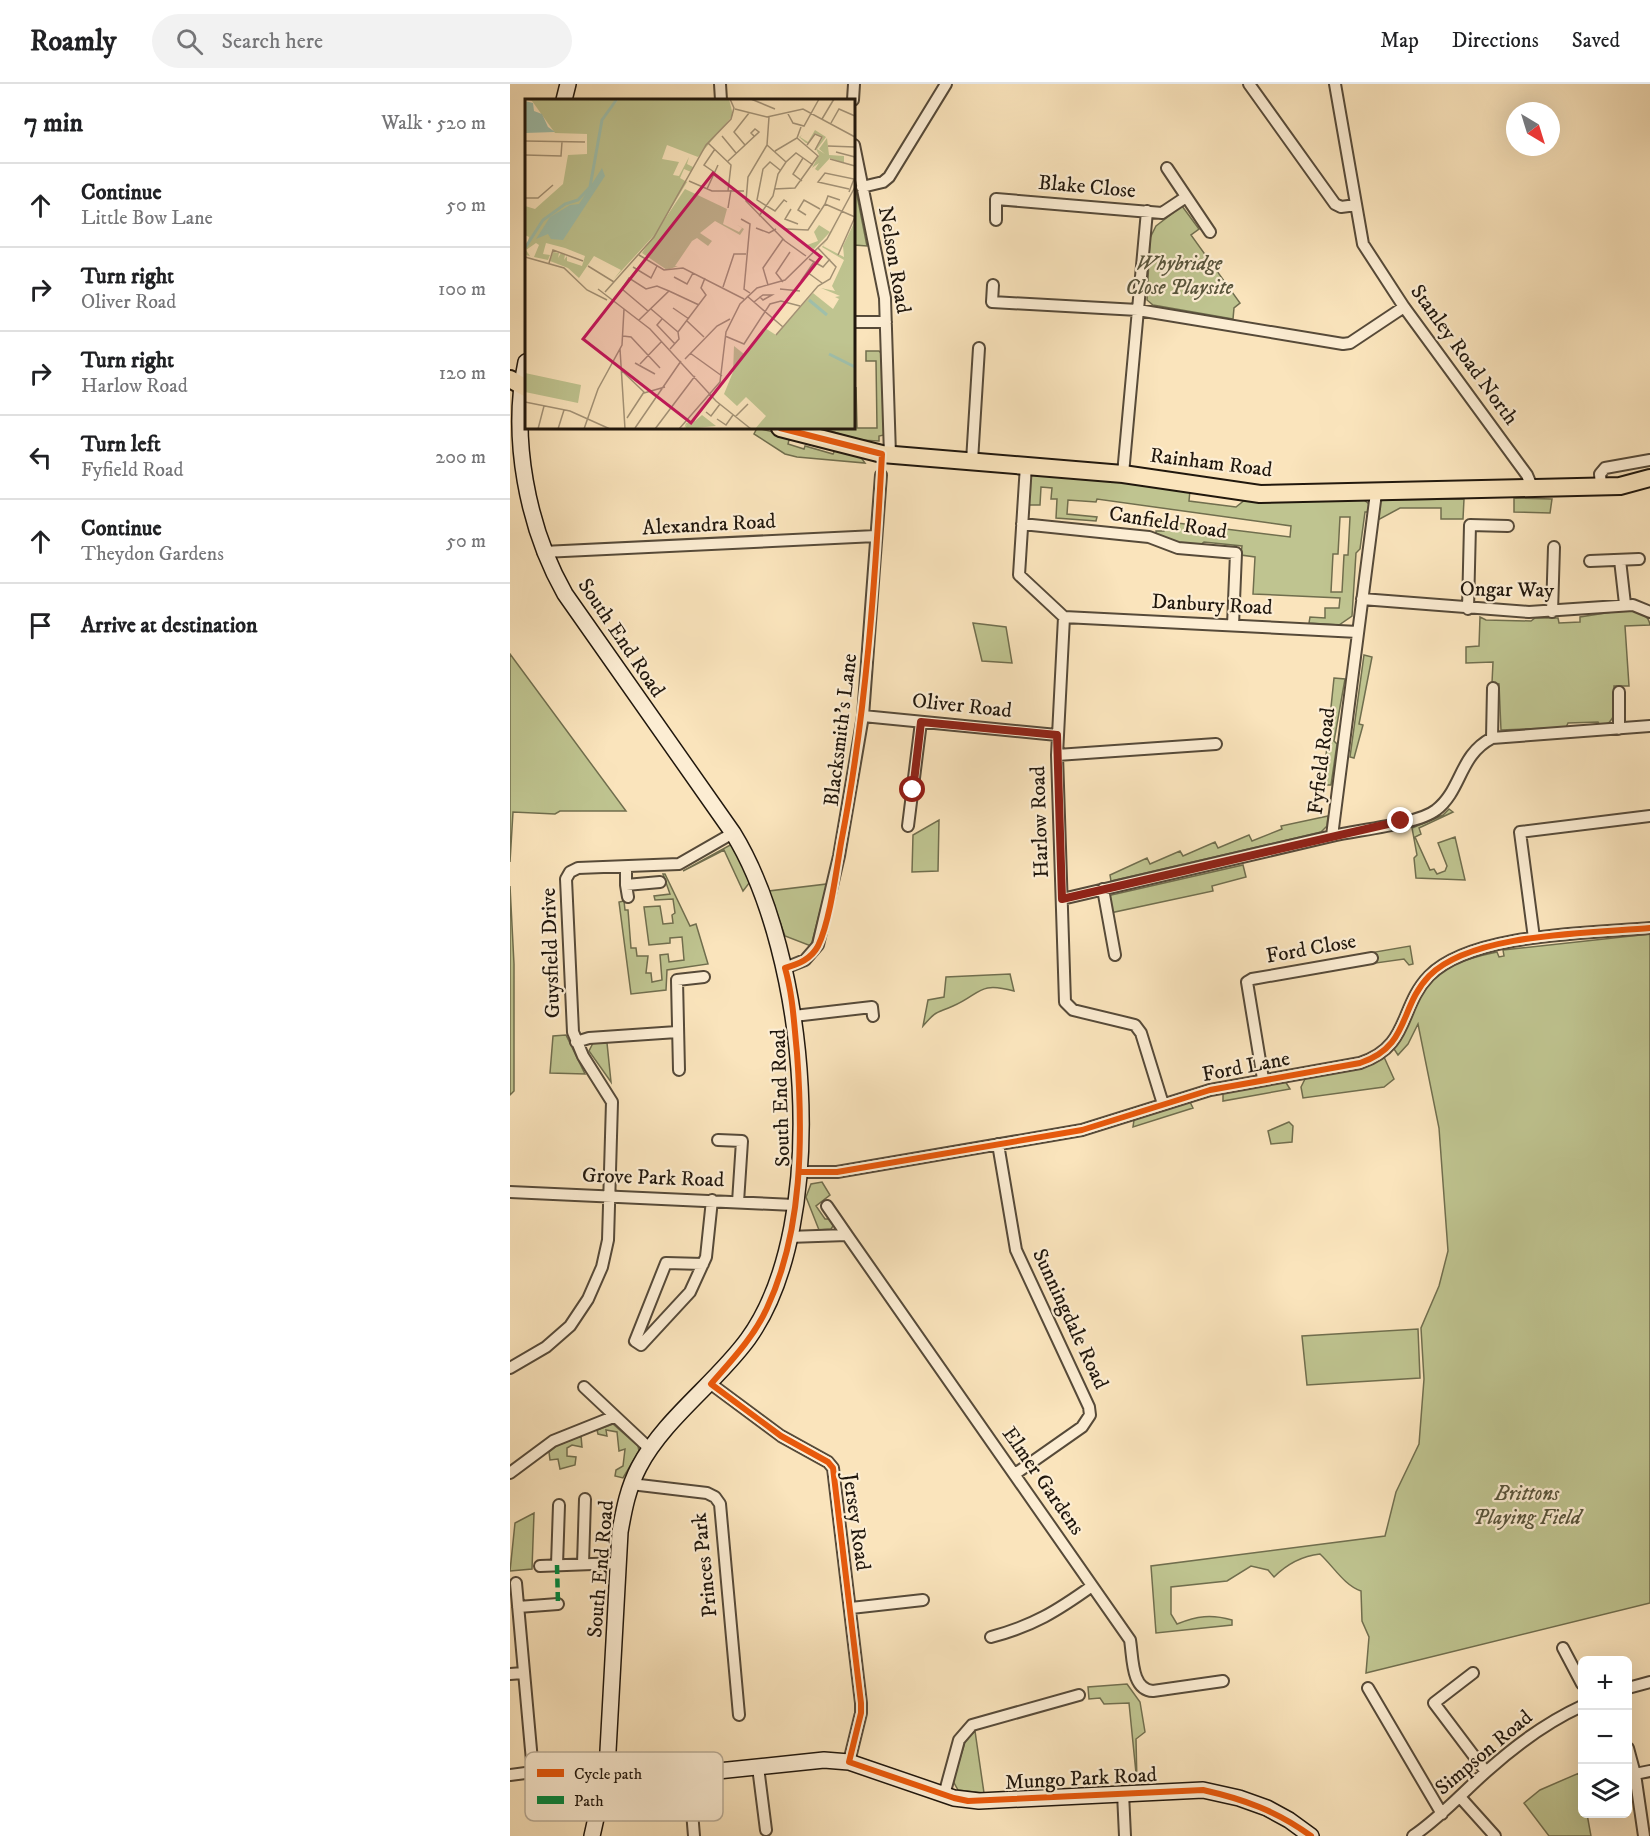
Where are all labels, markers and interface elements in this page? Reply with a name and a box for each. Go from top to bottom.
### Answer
search box [152,14,572,68]
text: Roamly [30,24,116,59]
icon: search [173,25,206,58]
text: Search here [221,28,323,55]
text: Map [1380,28,1419,54]
text: Directions [1452,28,1539,54]
text: Saved [1572,28,1620,54]
inset map [525,99,855,429]
north arrow [1506,102,1560,156]
text: 7 min [24,107,83,140]
text: Walk · 520 m [381,111,486,136]
street label: Blake Close [1037,170,1137,204]
text: Continue [81,179,162,206]
icon: ahead [24,189,57,222]
text: 50 m [446,193,486,218]
street label: Nelson Road [872,205,916,316]
text: Little Bow Lane [81,206,213,231]
park label: Whybridge Close Playsite [1125,251,1234,301]
text: Turn right [81,263,174,290]
icon: right [24,273,57,306]
text: 100 m [438,277,486,302]
street label: Stanley Road North [1404,280,1524,430]
text: Oliver Road [81,290,176,315]
text: Turn right [81,347,174,374]
icon: right [24,357,57,390]
text: 120 m [439,361,486,386]
text: Harlow Road [81,374,188,399]
text: Turn left [81,431,161,458]
icon: left [24,441,57,474]
street label: Rainham Road [1148,443,1274,483]
text: 200 m [435,445,486,470]
text: Fyfield Road [81,458,184,483]
street label: Canfield Road [1107,501,1229,545]
street label: Alexandra Road [642,508,777,541]
text: Continue [81,515,162,542]
icon: ahead [24,525,57,558]
text: 50 m [446,529,486,554]
text: Theydon Gardens [81,542,224,567]
street label: South End Road [572,574,671,703]
street label: Ongar Way [1460,576,1555,604]
street label: Danbury Road [1151,589,1274,621]
icon: arrive [24,609,57,642]
text: Arrive at destination [81,612,258,639]
street label: Blacksmith's Lane [819,652,863,808]
street label: Oliver Road [911,688,1014,724]
street label: Fyfield Road [1303,705,1342,816]
street label: Harlow Road [1025,765,1055,878]
route start [899,776,925,802]
route end [1387,807,1413,833]
street label: Guysfield Drive [536,887,566,1019]
street label: Ford Close [1264,928,1358,970]
street label: South End Road [766,1028,796,1167]
street label: Ford Lane [1200,1046,1292,1088]
street label: Grove Park Road [581,1163,725,1193]
street label: Sunningdale Road [1026,1245,1114,1394]
street label: Elmer Gardens [996,1422,1090,1540]
street label: Jersey Road [836,1470,876,1573]
park label: Brittons Playing Field [1473,1481,1584,1531]
street label: South End Road [582,1499,620,1639]
street label: Princes Park [687,1511,723,1618]
map controls [1578,1656,1632,1818]
button: + [1578,1656,1632,1710]
street label: Simpson Road [1430,1704,1538,1801]
button: − [1578,1710,1632,1764]
legend [525,1752,723,1821]
street label: Mungo Park Road [1004,1762,1158,1796]
text: Cycle path [574,1764,643,1784]
button: layers [1578,1764,1632,1818]
text: Path [574,1791,604,1811]

